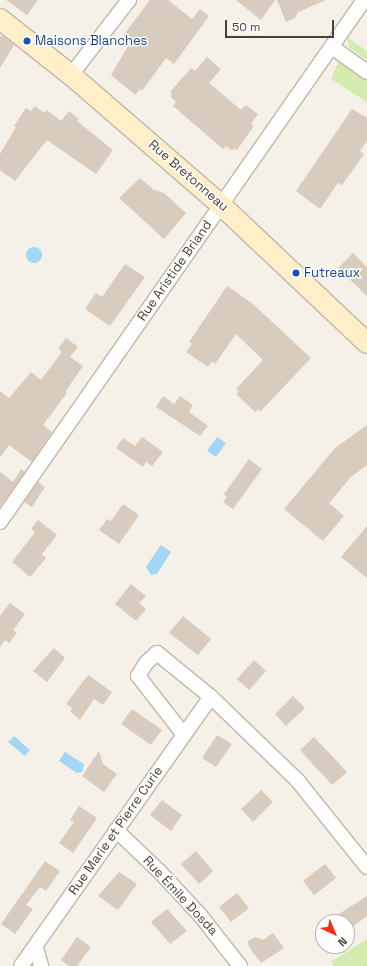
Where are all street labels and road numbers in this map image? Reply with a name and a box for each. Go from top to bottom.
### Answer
street label: Rue Bretonneau [145,137,231,215]
street label: Rue Aristide Briand [134,218,216,324]
street label: Rue Marie et Pierre Curie [66,764,166,898]
street label: Rue Émile Dosda [139,853,221,939]

